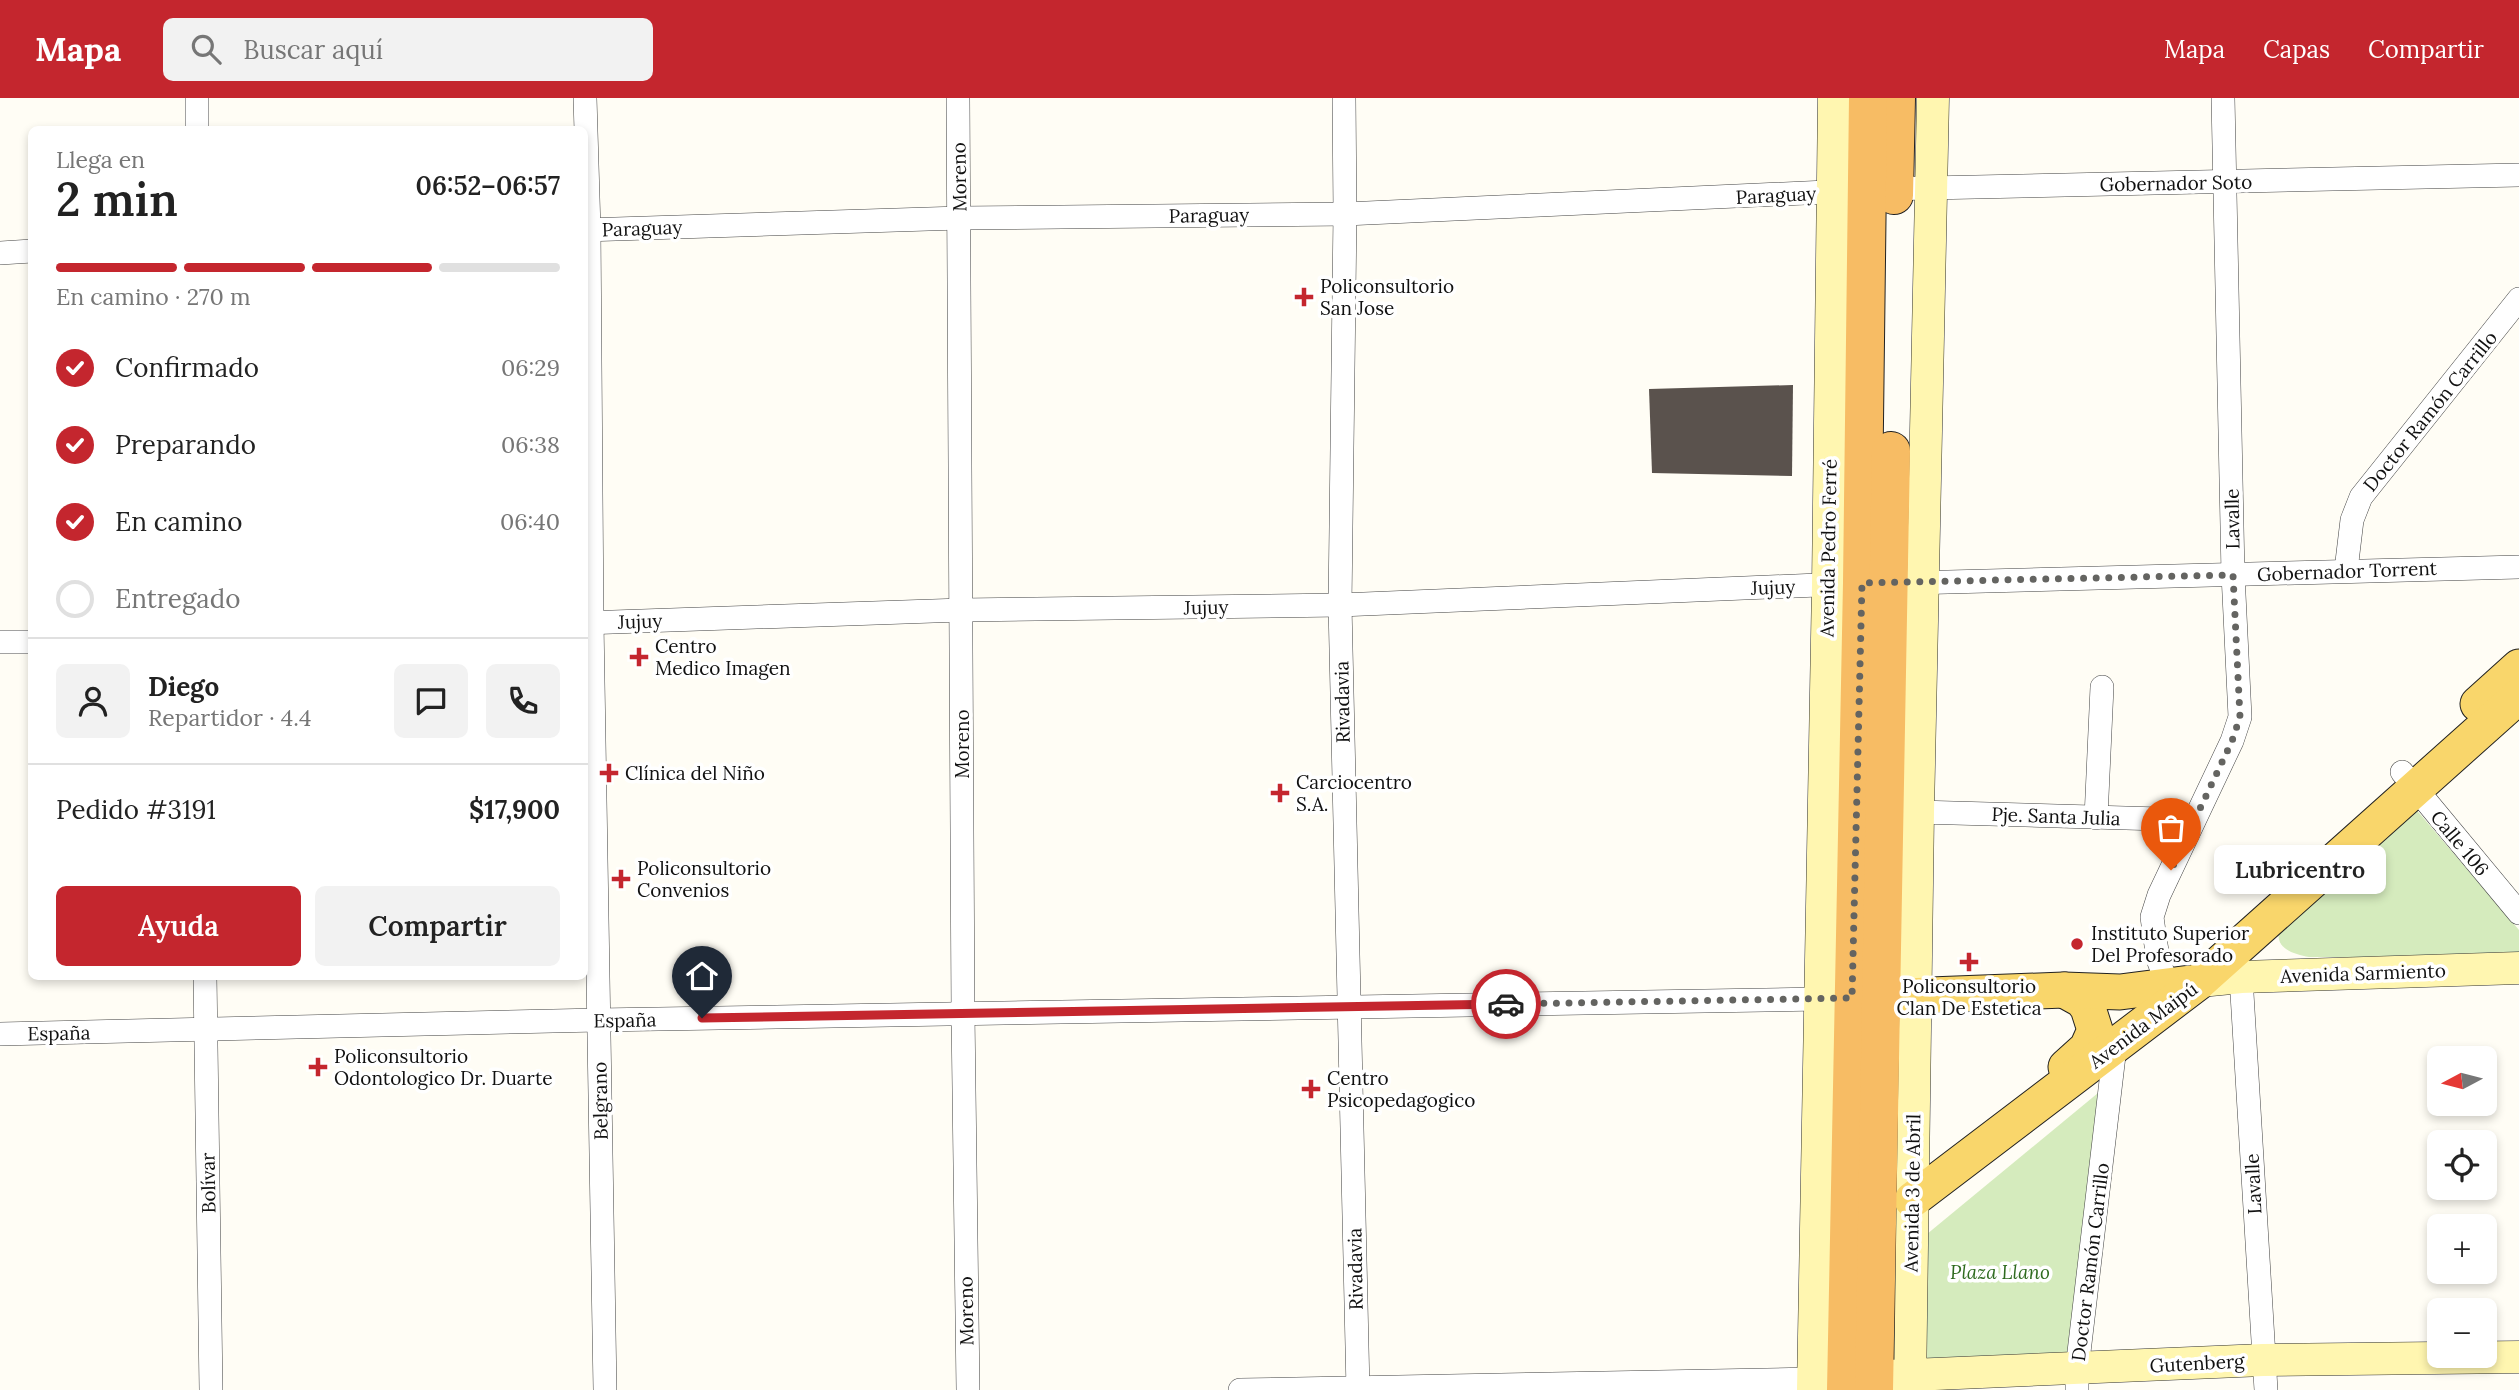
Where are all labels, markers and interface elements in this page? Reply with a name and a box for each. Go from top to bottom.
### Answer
search box [163,18,653,81]
text: Mapa [35,28,121,70]
icon: search [187,30,225,68]
text: Buscar aquí [243,33,383,66]
text: Mapa [2164,34,2225,65]
text: Capas [2263,34,2330,65]
text: Compartir [2368,34,2484,65]
street label: Moreno [946,142,972,212]
text: Llega en [56,145,145,174]
text: 06:52–06:57 [416,169,560,202]
text: 2 min [56,170,178,229]
street label: Gobernador Soto [2100,170,2252,196]
street label: Paraguay [1735,181,1817,209]
street label: Paraguay [1168,202,1250,228]
street label: Paraguay [601,215,683,241]
place label: Policonsultorio San Jose [1320,274,1454,320]
text: En camino · 270 m [56,282,251,311]
marker: Policonsultorio San Jose [1294,287,1314,307]
street label: Doctor Ramón Carrillo [2358,326,2502,496]
icon: check [56,349,94,387]
text: Confirmado [115,351,259,384]
text: 06:29 [501,353,560,382]
icon: check [56,426,94,464]
text: Preparando [115,428,256,461]
text: 06:38 [501,430,560,459]
street label: Avenida Pedro Ferré [1814,459,1842,638]
street label: Lavalle [2219,488,2245,550]
icon: check [56,503,94,541]
text: En camino [115,505,243,538]
text: 06:40 [500,507,560,536]
street label: Gobernador Torrent [2257,556,2438,586]
street label: Jujuy [1749,574,1796,600]
text: Entregado [115,582,241,615]
street label: Jujuy [1182,595,1229,619]
street label: Jujuy [616,608,663,634]
place label: Centro Medico Imagen [655,634,791,680]
marker: Centro Medico Imagen [629,647,649,667]
street label: Rivadavia [1329,661,1355,743]
button: person [56,664,130,738]
button: chat [394,664,468,738]
button: phone [486,664,560,738]
text: Diego [148,670,219,703]
text: Repartidor · 4.4 [148,703,311,732]
street label: Moreno [950,709,974,779]
place label: Clínica del Niño [625,761,765,785]
marker: Clínica del Niño [599,763,619,783]
place label: Carciocentro S.A. [1296,770,1412,816]
marker: Carciocentro S.A. [1270,783,1290,803]
text: Pedido #3191 [56,793,216,826]
text: $17,900 [469,793,560,826]
pin [2141,798,2201,870]
street label: Pje. Santa Julia [1991,802,2121,830]
street label: Calle 106 [2426,805,2494,881]
icon: bag [2152,809,2190,847]
callout: Lubricentro [2213,846,2384,894]
text: Lubricentro [2235,855,2365,884]
place label: Policonsultorio Convenios [637,856,771,902]
marker: Policonsultorio Convenios [611,869,631,889]
button: Ayuda [56,886,301,966]
button: Compartir [315,886,560,966]
place label: Instituto Superior Del Profesorado [2091,921,2250,967]
marker: Instituto Superior Del Profesorado [2069,936,2085,952]
pin [672,946,732,1018]
marker: Policonsultorio Clan De Estetica [1959,952,1979,972]
icon: home [683,957,721,995]
street label: Avenida Sarmiento [2279,958,2446,988]
courier [1471,969,1541,1039]
place label: Policonsultorio Clan De Estetica [1897,974,2042,1020]
street label: Avenida Maipú [2083,976,2202,1074]
icon: car [1487,985,1525,1023]
street label: España [593,1007,657,1033]
street label: España [27,1020,91,1046]
place label: Policonsultorio Odontologico Dr. Duarte [334,1044,553,1090]
north arrow [2427,1046,2497,1116]
map controls [2427,1046,2497,1368]
marker: Policonsultorio Odontologico Dr. Duarte [308,1057,328,1077]
street label: Belgrano [587,1062,613,1140]
place label: Centro Psicopedagogico [1327,1066,1475,1112]
marker: Centro Psicopedagogico [1301,1079,1321,1099]
street label: Avenida 3 de Abril [1899,1114,1925,1273]
button: locate [2427,1130,2497,1200]
street label: Bolívar [195,1152,221,1214]
street label: Lavalle [2239,1153,2267,1215]
street label: Doctor Ramón Carrillo [2066,1161,2114,1363]
button: + [2427,1214,2497,1284]
street label: Rivadavia [1342,1228,1368,1310]
park label: Plaza Llano [1950,1260,2050,1284]
street label: Moreno [953,1276,979,1346]
button: − [2427,1298,2497,1368]
street label: Gutenberg [2149,1349,2246,1377]

